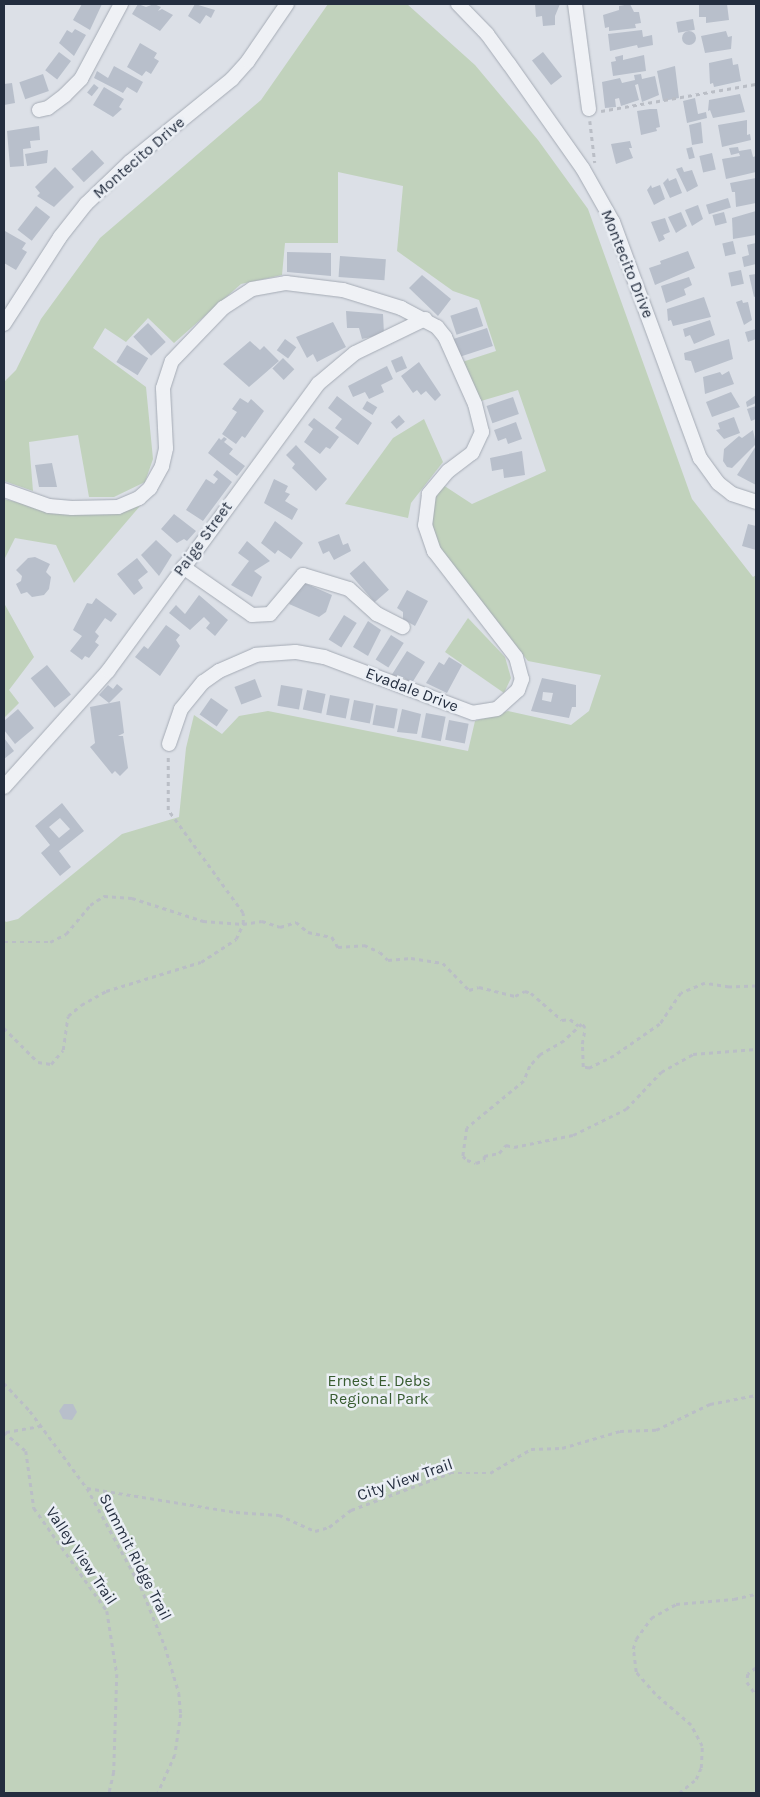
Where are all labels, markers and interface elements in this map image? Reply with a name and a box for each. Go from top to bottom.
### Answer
street label: Montecito Drive [89,113,189,203]
street label: Montecito Drive [597,207,657,321]
street label: Paige Street [170,498,236,580]
street label: Evadale Drive [363,663,461,717]
park label: Ernest E. Debs Regional Park [327,1371,431,1409]
street label: City View Trail [355,1455,455,1505]
street label: Summit Ridge Trail [95,1490,175,1624]
street label: Valley View Trail [41,1503,121,1609]

